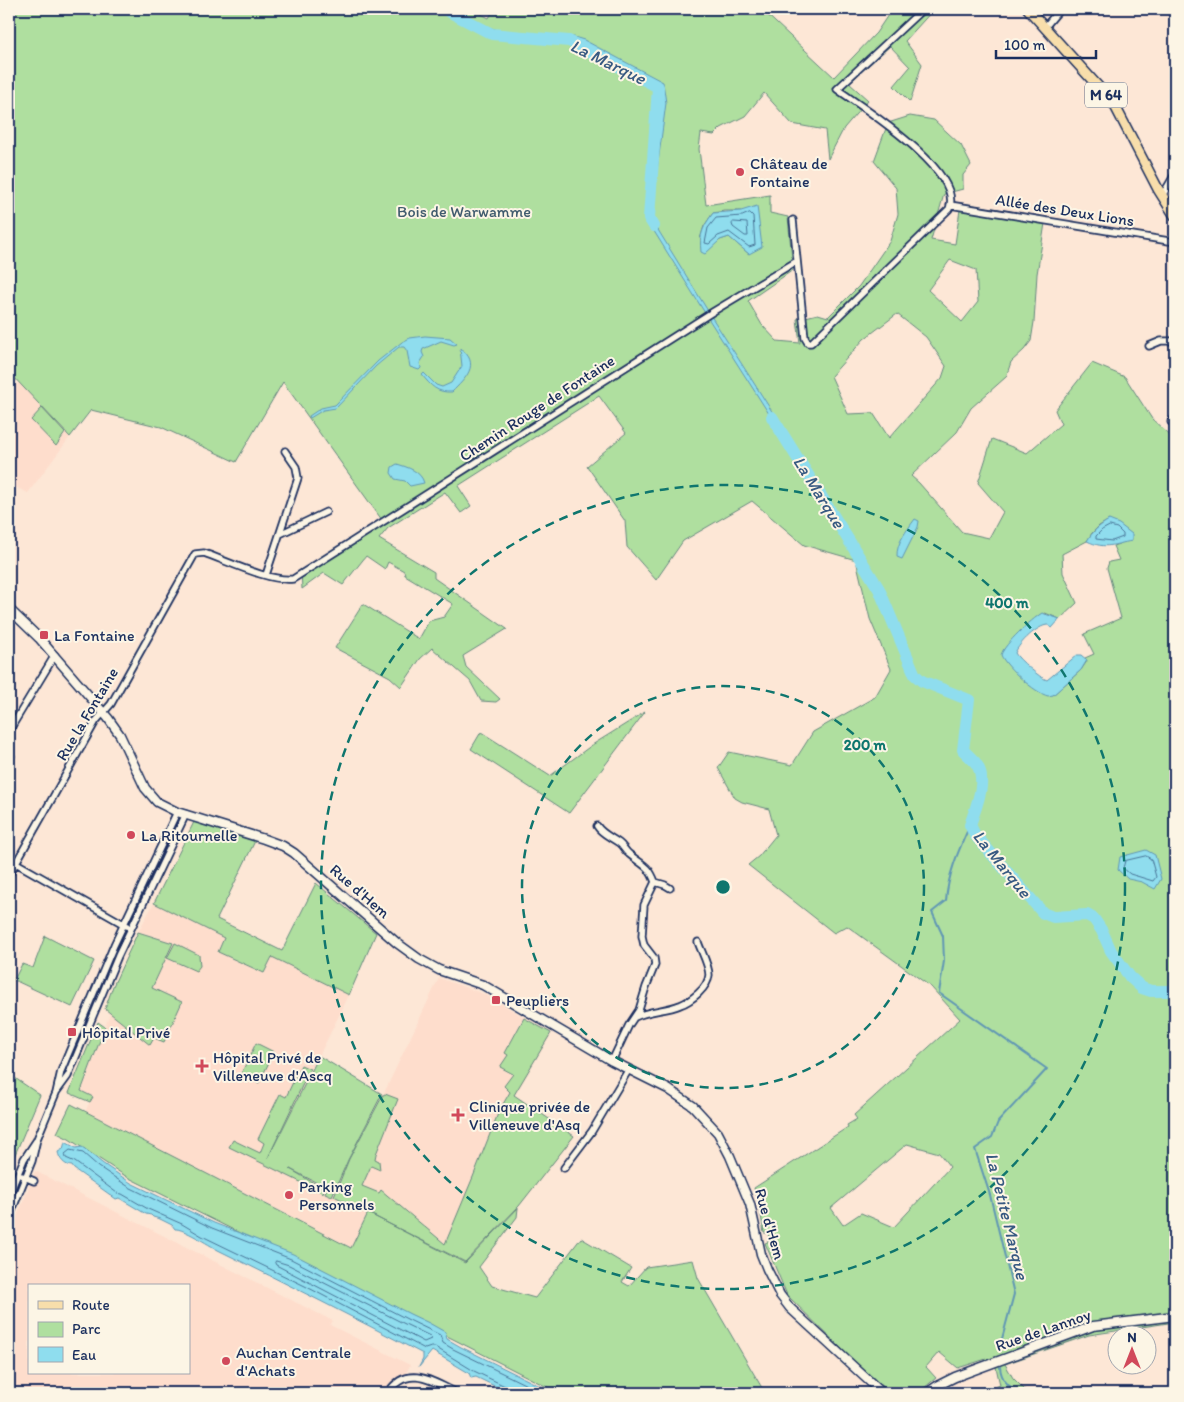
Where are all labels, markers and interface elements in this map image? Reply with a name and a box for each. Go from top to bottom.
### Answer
scale bar [996,28,1096,60]
water label: La Marque [567,34,650,90]
text: 100 m [1004,36,1046,54]
road number: M 64 [1085,82,1127,108]
place label: Château de Fontaine [750,154,828,191]
marker: Château de Fontaine [734,166,746,178]
street label: Allée des Deux Lions [994,190,1136,230]
park label: Bois de Warwamme [397,202,531,221]
street label: Chemin Rouge de Fontaine [456,351,618,465]
water label: La Marque [788,452,850,533]
text: 400 m [985,594,1029,612]
place label: La Fontaine [54,626,135,645]
marker: La Fontaine [38,629,50,641]
street label: Rue la Fontaine [52,664,122,764]
text: 200 m [844,736,887,754]
place label: La Ritournelle [141,826,238,845]
water label: La Marque [968,826,1037,903]
marker: La Ritournelle [125,829,137,841]
street label: Rue d'Hem [326,860,394,922]
centre of rings [714,878,732,896]
place label: Peupliers [506,991,569,1010]
marker: Peupliers [490,994,502,1006]
place label: Hôpital Privé [82,1023,170,1042]
marker: Hôpital Privé [66,1026,78,1038]
place label: Hôpital Privé de Villeneuve d'Ascq [213,1048,332,1085]
marker: Hôpital Privé de Villeneuve d'Ascq [195,1059,209,1073]
place label: Clinique privée de Villeneuve d'Asq [469,1097,590,1134]
marker: Clinique privée de Villeneuve d'Asq [451,1108,465,1122]
water label: La Petite Marque [981,1150,1034,1283]
place label: Parking Personnels [299,1177,374,1214]
street label: Rue d'Hem [751,1186,789,1262]
marker: Parking Personnels [283,1189,295,1201]
legend [28,1284,190,1374]
text: Route [72,1296,110,1314]
street label: Rue de Lannoy [993,1305,1094,1355]
text: Parc [72,1320,101,1338]
north arrow [1106,1324,1156,1374]
text: N [1127,1329,1137,1346]
place label: Auchan Centrale d'Achats [236,1343,351,1380]
text: Eau [72,1346,96,1364]
marker: Auchan Centrale d'Achats [220,1355,232,1367]

